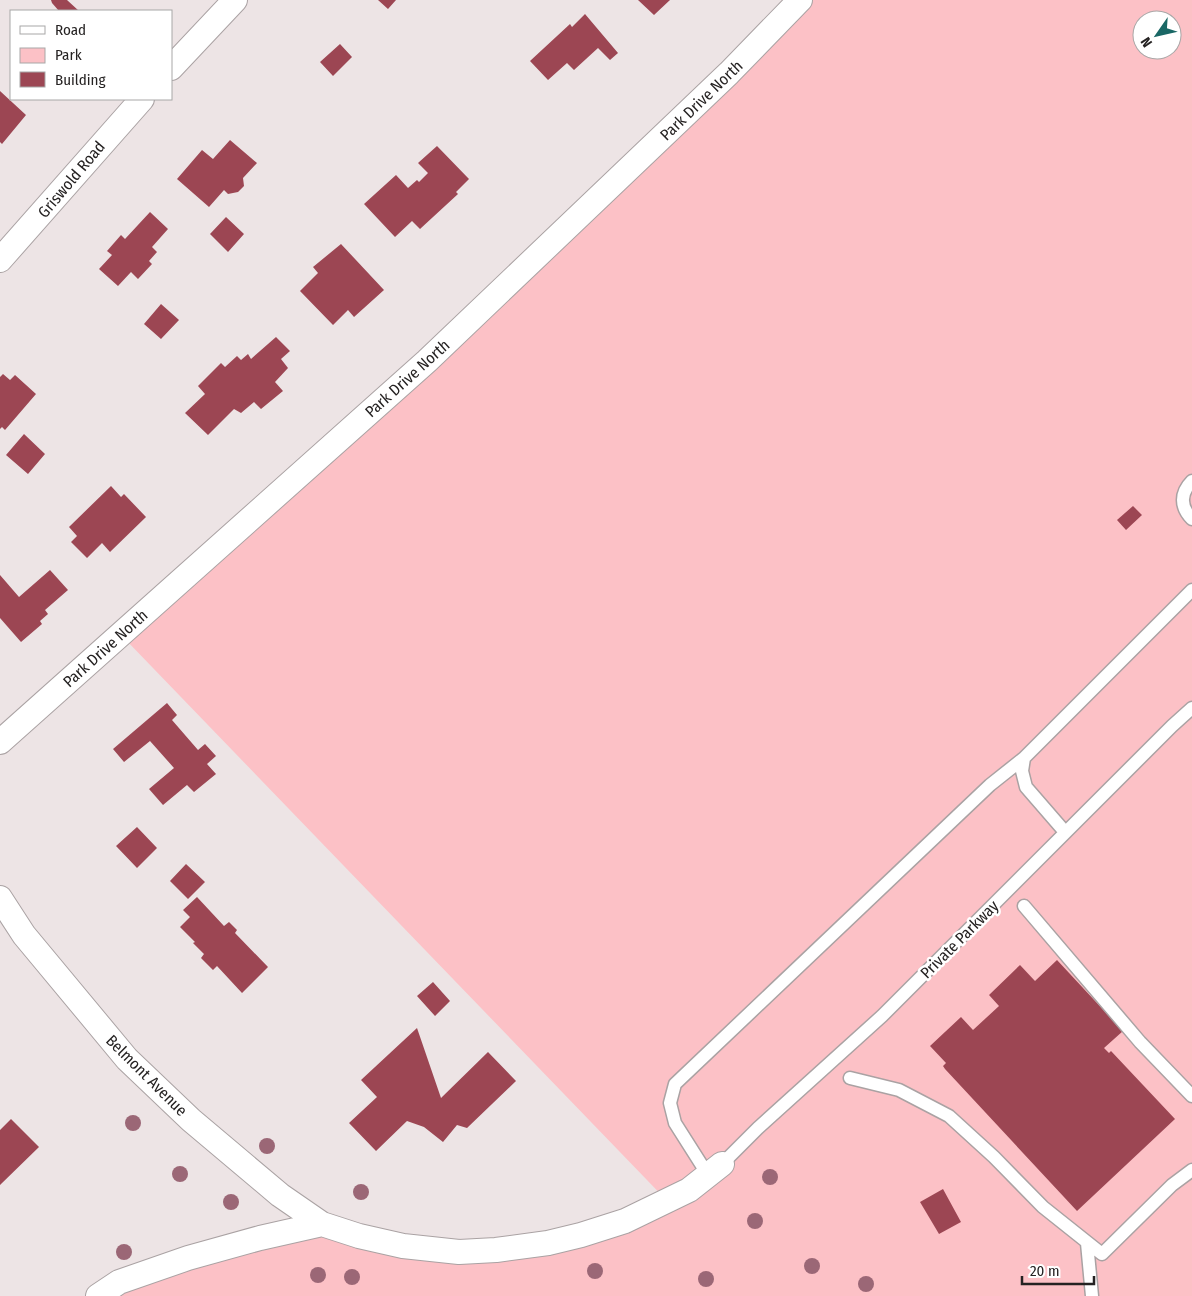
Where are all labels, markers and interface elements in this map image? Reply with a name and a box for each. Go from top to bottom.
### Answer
legend [10,10,172,100]
north arrow [1132,10,1182,60]
text: Road [55,21,86,39]
text: N [1137,34,1156,50]
text: Park [55,46,82,64]
street label: Park Drive North [656,56,746,144]
text: Building [55,71,106,89]
street label: Griswold Road [34,137,109,221]
street label: Park Drive North [361,335,454,421]
street label: Park Drive North [59,605,152,691]
street label: Private Parkway [916,896,1003,982]
street label: Belmont Avenue [102,1031,191,1120]
scale bar [1022,1254,1094,1286]
text: 20 m [1030,1262,1060,1280]

